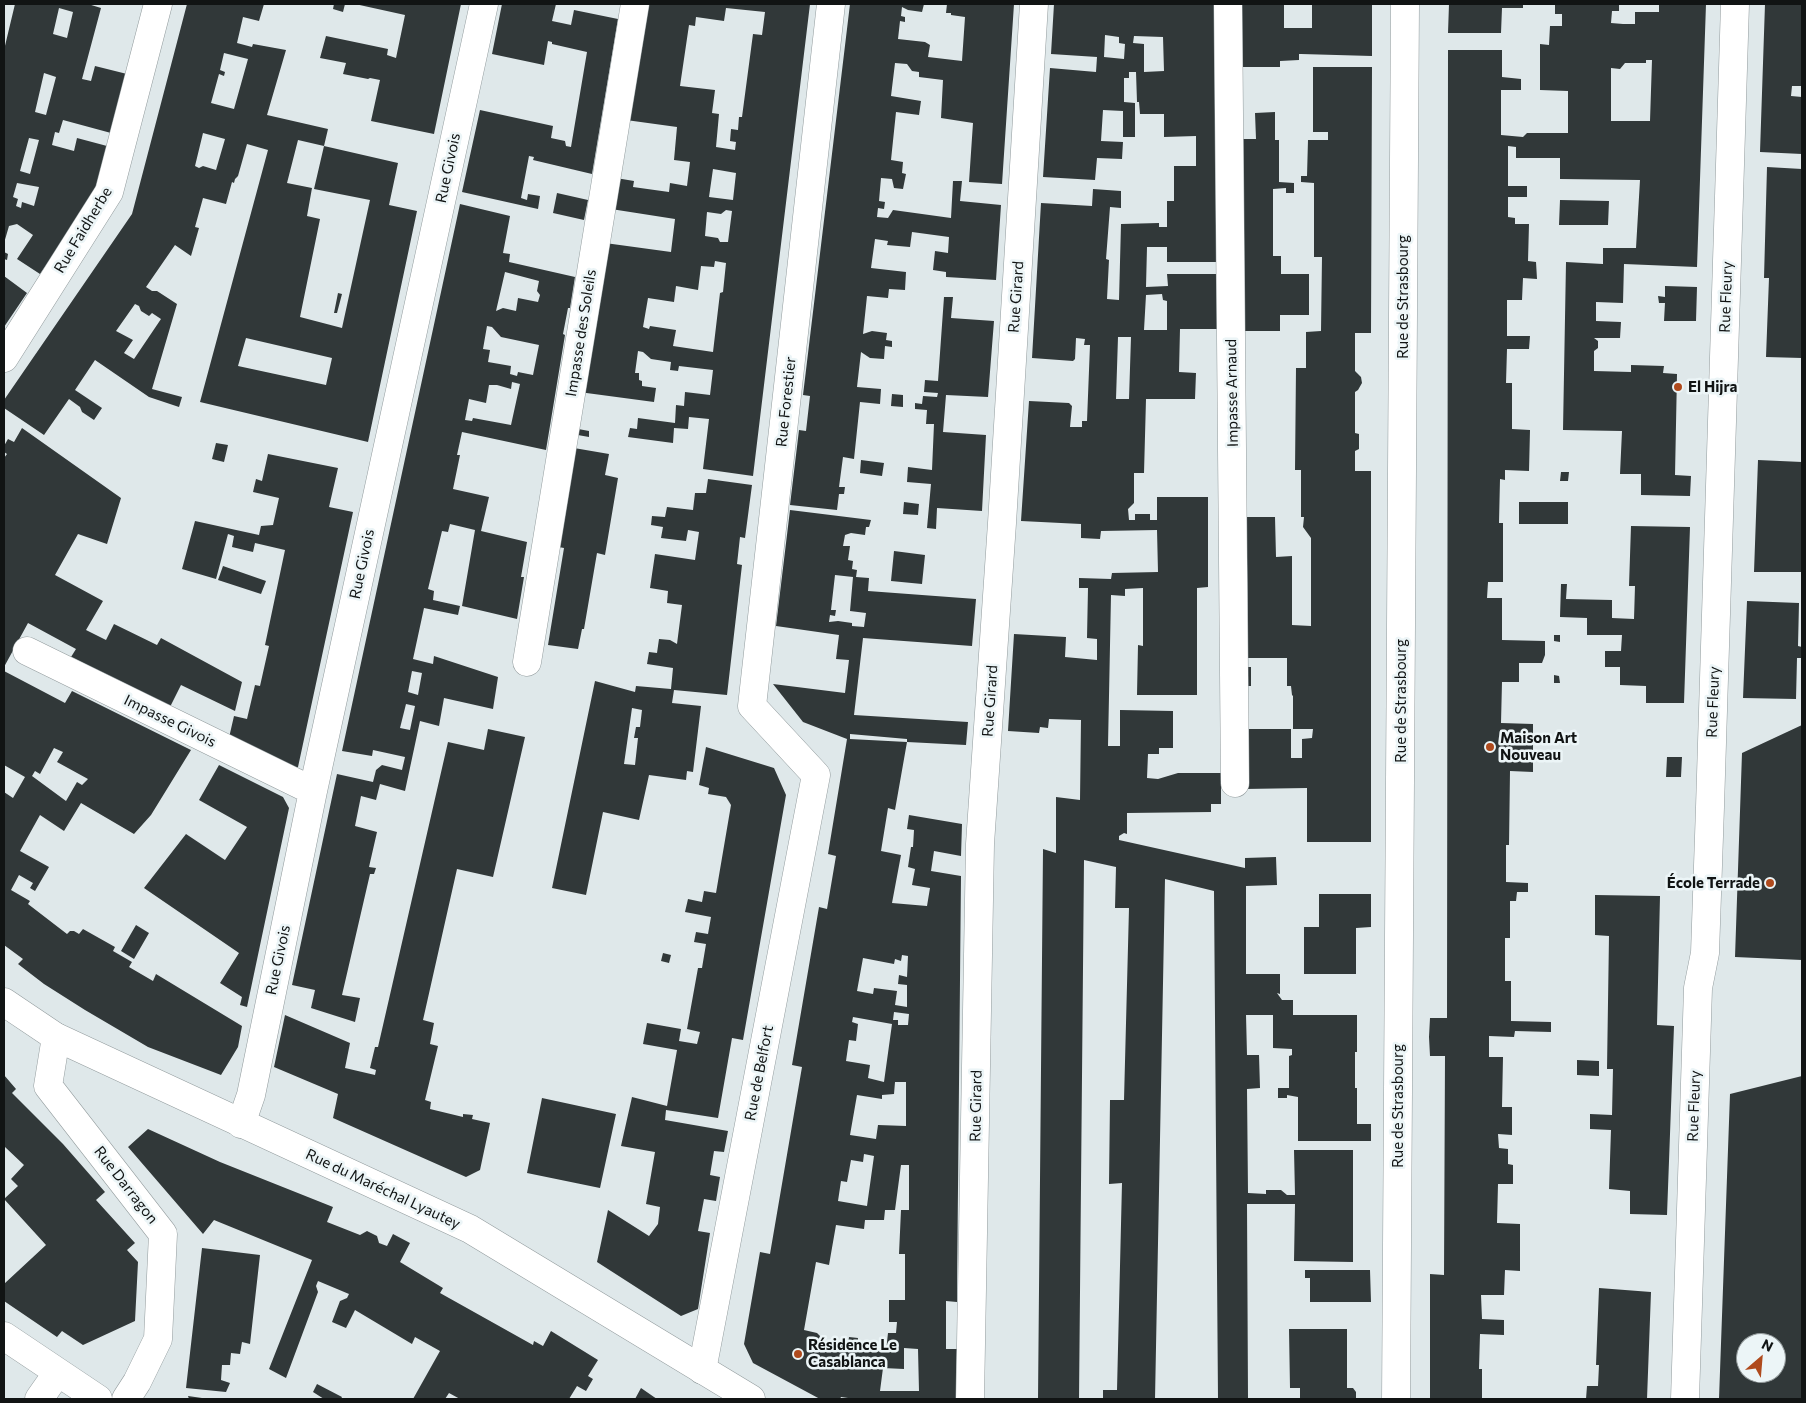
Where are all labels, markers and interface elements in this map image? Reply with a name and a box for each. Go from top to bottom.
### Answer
street label: Rue Givois [432,131,464,205]
street label: Rue Faidherbe [50,184,116,276]
street label: Rue de Strasbourg [1394,235,1412,359]
street label: Rue Girard [1005,260,1027,334]
street label: Rue Fleury [1716,261,1736,333]
street label: Impasse des Soleils [562,268,600,398]
street label: Impasse Arnaud [1222,339,1242,447]
street label: Rue Forestier [772,356,800,448]
place label: El Hijra [1688,378,1737,396]
marker: El Hijra [1672,381,1684,393]
street label: Rue Givois [346,527,378,601]
street label: Rue de Strasbourg [1392,639,1410,763]
street label: Rue Girard [979,664,1001,738]
street label: Rue Fleury [1703,666,1723,738]
street label: Impasse Givois [121,691,219,751]
place label: Maison Art Nouveau [1500,729,1577,764]
marker: Maison Art Nouveau [1484,741,1496,753]
place label: École Terrade [1667,874,1760,892]
marker: École Terrade [1764,877,1776,889]
street label: Rue Givois [262,923,294,997]
street label: Rue de Belfort [741,1024,777,1122]
street label: Rue de Strasbourg [1389,1044,1407,1168]
street label: Rue Girard [966,1070,986,1142]
street label: Rue Fleury [1684,1070,1704,1142]
street label: Rue Darragon [90,1143,162,1227]
street label: Rue du Maréchal Lyautey [303,1145,463,1233]
north arrow [1736,1333,1786,1383]
text: N [1759,1335,1776,1355]
place label: Résidence Le Casablanca [808,1336,897,1371]
marker: Résidence Le Casablanca [792,1348,804,1360]

